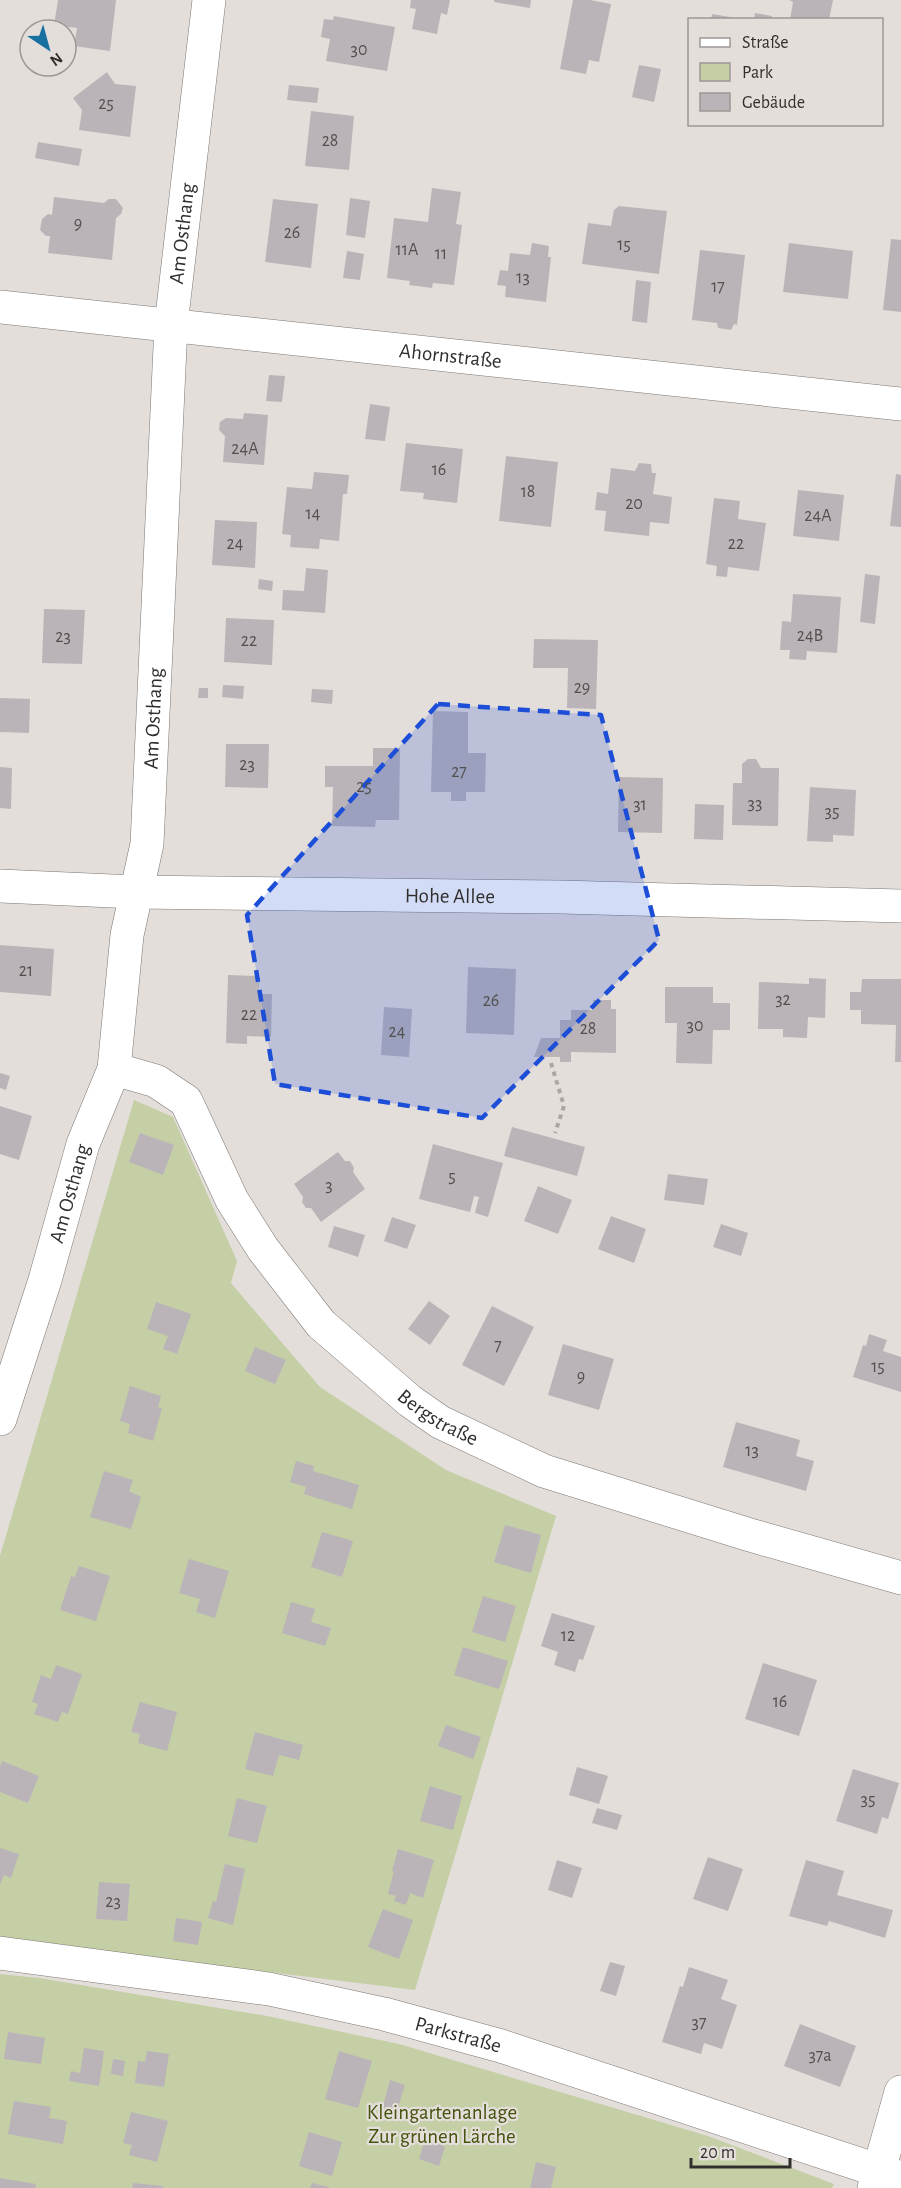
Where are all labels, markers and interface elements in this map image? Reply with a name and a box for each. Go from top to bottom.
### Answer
north arrow [18,18,78,78]
legend [688,18,883,126]
text: Straße [742,34,788,52]
house number: 30 [351,41,367,59]
text: N [47,50,65,69]
text: Park [742,64,774,82]
text: Gebäude [742,94,805,112]
house number: 25 [98,95,114,113]
house number: 28 [322,132,338,150]
street label: Am Osthang [165,181,198,285]
house number: 9 [74,215,82,233]
house number: 26 [284,224,300,242]
house number: 15 [617,236,631,254]
house number: 11A [396,241,419,259]
house number: 11 [435,245,447,263]
house number: 13 [516,269,530,287]
house number: 17 [711,278,725,296]
street label: Ahornstraße [398,340,503,371]
house number: 24A [231,440,259,458]
house number: 16 [432,461,446,479]
house number: 18 [521,483,535,501]
house number: 20 [625,495,643,513]
house number: 14 [306,505,321,523]
house number: 24A [804,507,832,525]
house number: 24 [227,535,244,553]
house number: 22 [728,535,744,553]
house number: 24B [797,627,823,645]
house number: 23 [55,628,71,646]
house number: 22 [241,632,257,650]
street label: Am Osthang [140,666,166,770]
house number: 29 [574,679,590,697]
house number: 23 [239,756,255,774]
house number: 27 [451,763,467,781]
house number: 25 [356,778,372,796]
house number: 33 [748,795,762,813]
house number: 31 [633,796,647,814]
house number: 35 [825,803,839,821]
street label: Hohe Allee [405,885,495,907]
house number: 21 [19,962,33,980]
house number: 32 [775,991,791,1009]
house number: 26 [483,992,499,1010]
house number: 22 [241,1006,257,1024]
house number: 30 [687,1017,703,1035]
house number: 28 [580,1020,596,1038]
house number: 24 [389,1023,406,1041]
street label: Am Osthang [45,1141,93,1245]
house number: 5 [448,1168,456,1186]
house number: 3 [325,1177,333,1195]
house number: 7 [494,1337,502,1355]
house number: 15 [871,1358,885,1376]
house number: 9 [577,1368,585,1386]
street label: Bergstraße [394,1385,482,1449]
house number: 13 [745,1442,759,1460]
house number: 12 [561,1627,575,1645]
house number: 16 [773,1693,787,1711]
house number: 35 [861,1791,875,1809]
house number: 23 [105,1893,121,1911]
street label: Parkstraße [413,2013,504,2056]
house number: 37 [692,2014,706,2032]
house number: 37a [808,2047,832,2065]
park label: Kleingartenanlage Zur grünen Lärche [367,2102,517,2147]
scale bar [691,2131,790,2169]
text: 20 m [700,2144,735,2162]

